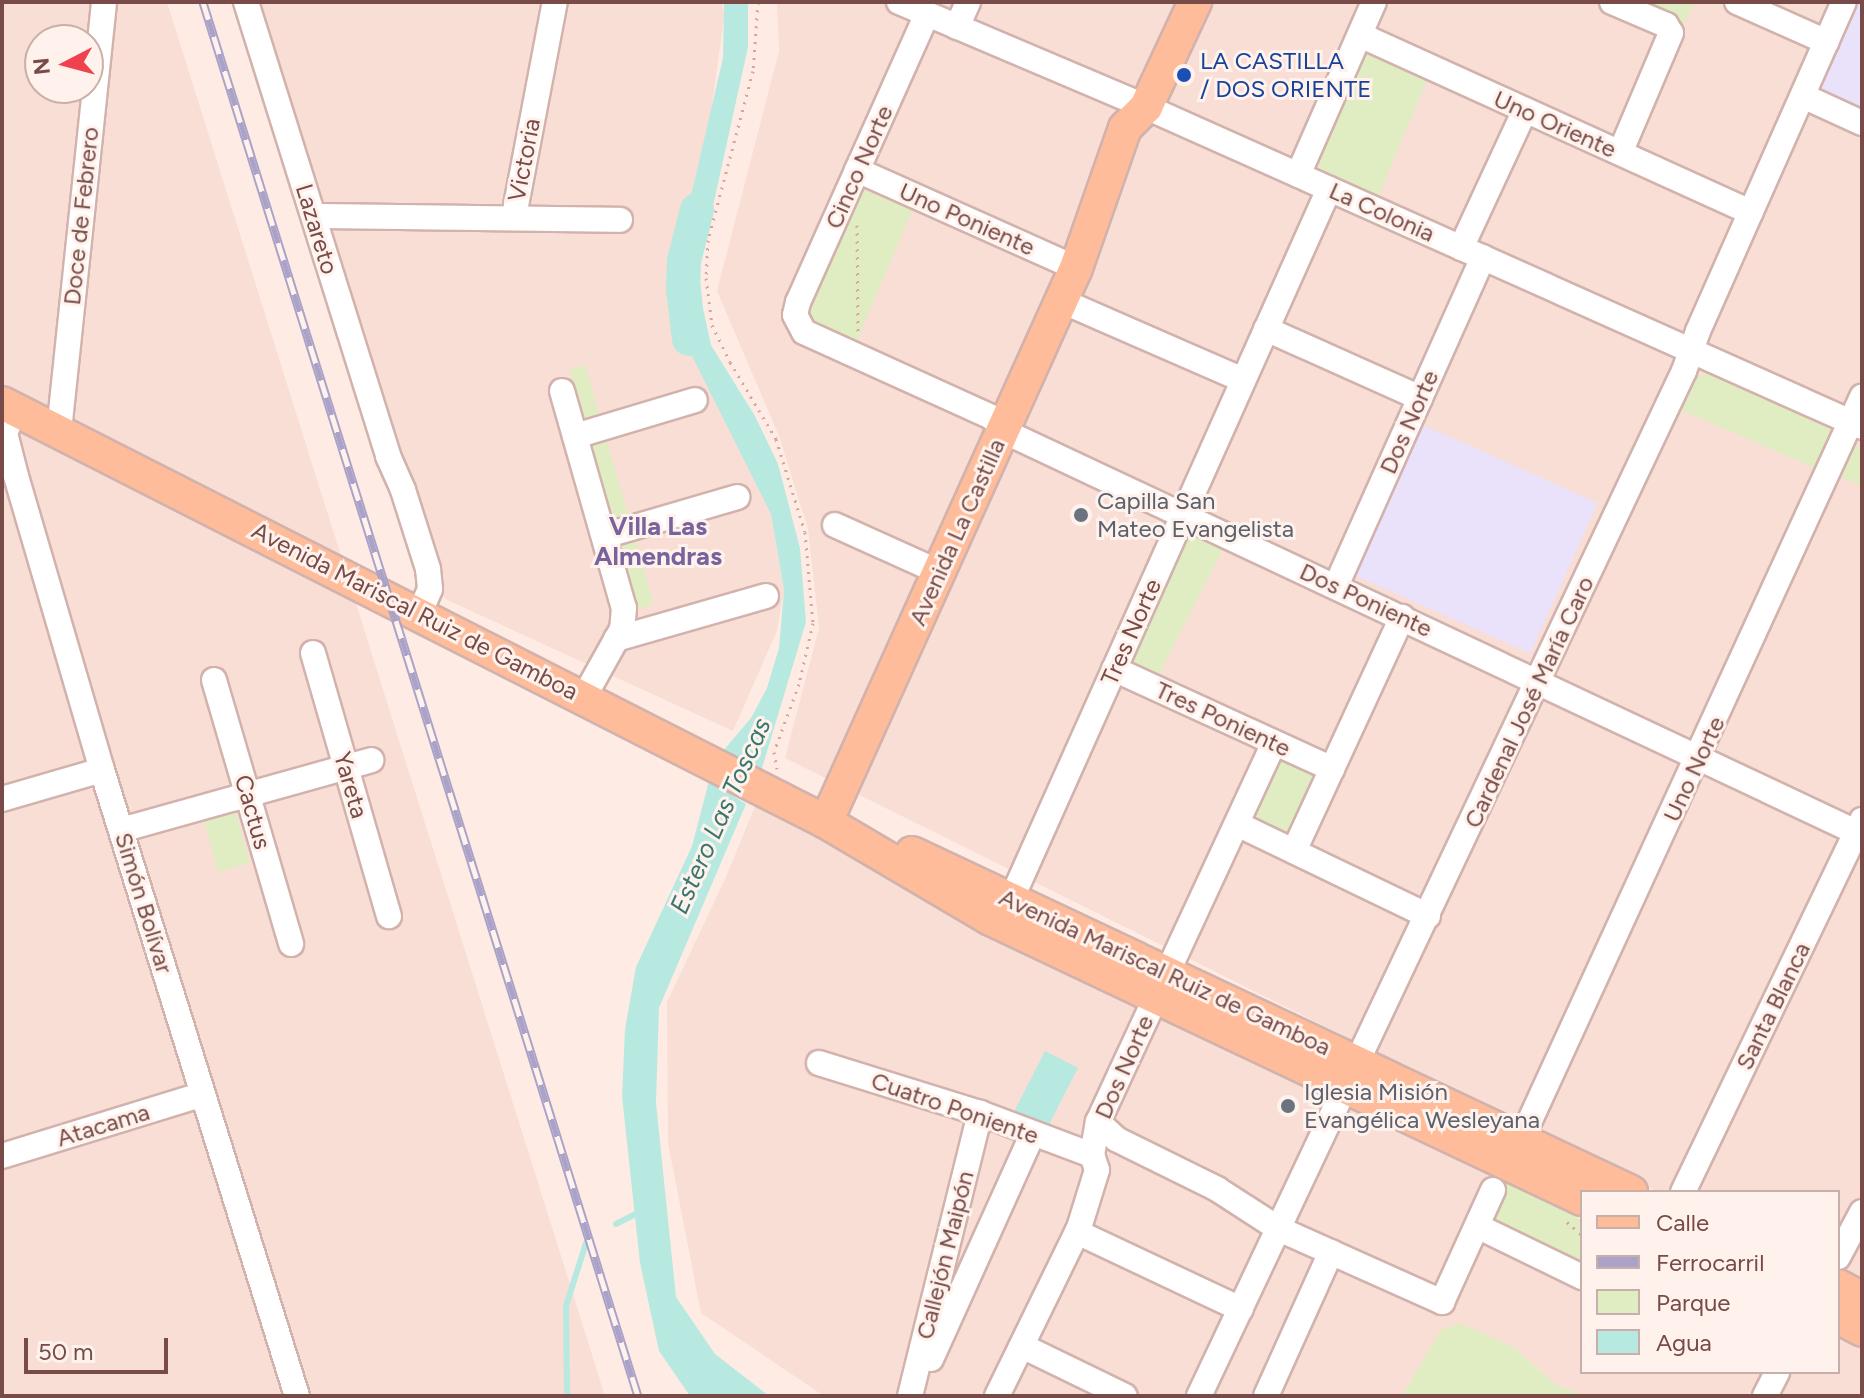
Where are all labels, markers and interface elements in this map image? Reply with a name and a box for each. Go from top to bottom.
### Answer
north arrow [24,24,104,104]
place label: LA CASTILLA / DOS ORIENTE [1200,47,1371,103]
text: N [27,56,56,76]
marker: LA CASTILLA / DOS ORIENTE [1175,66,1193,84]
street label: Uno Oriente [1489,84,1621,164]
street label: Cinco Norte [819,101,899,233]
street label: Victoria [502,116,546,204]
street label: Doce de Febrero [57,126,105,306]
street label: Uno Poniente [895,176,1039,262]
street label: La Colonia [1325,176,1439,248]
street label: Lazareto [290,180,344,278]
street label: Dos Norte [1373,366,1445,478]
street label: Avenida La Castilla [903,434,1011,630]
place label: Capilla San Mateo Evangelista [1097,487,1294,543]
marker: Capilla San Mateo Evangelista [1072,506,1090,524]
district label: Villa Las Almendras [594,511,722,572]
street label: Avenida Mariscal Ruiz de Gamboa [247,516,583,706]
street label: Dos Poniente [1295,557,1437,643]
street label: Cardenal José María Caro [1458,572,1600,832]
street label: Tres Norte [1095,574,1167,690]
street label: Tres Poniente [1151,675,1295,763]
street label: Uno Norte [1657,712,1731,826]
water label: Estero Las Toscas [664,713,778,919]
street label: Yareta [328,748,374,822]
street label: Cactus [229,771,277,853]
street label: Simón Bolívar [109,829,179,977]
street label: Avenida Mariscal Ruiz de Gamboa [995,882,1335,1062]
street label: Santa Blanca [1730,938,1816,1074]
street label: Dos Norte [1088,1011,1160,1123]
street label: Cuatro Poniente [868,1066,1042,1150]
place label: Iglesia Misión Evangélica Wesleyana [1304,1078,1540,1134]
street label: Atacama [53,1097,153,1153]
marker: Iglesia Misión Evangélica Wesleyana [1279,1097,1297,1115]
street label: Callejón Maipón [910,1168,980,1342]
legend [1580,1190,1840,1374]
text: Calle [1656,1208,1709,1237]
text: Ferrocarril [1656,1248,1764,1277]
text: Parque [1656,1288,1730,1317]
scale bar [28,1322,172,1372]
text: Agua [1656,1328,1712,1357]
text: 50 m [38,1337,94,1366]

